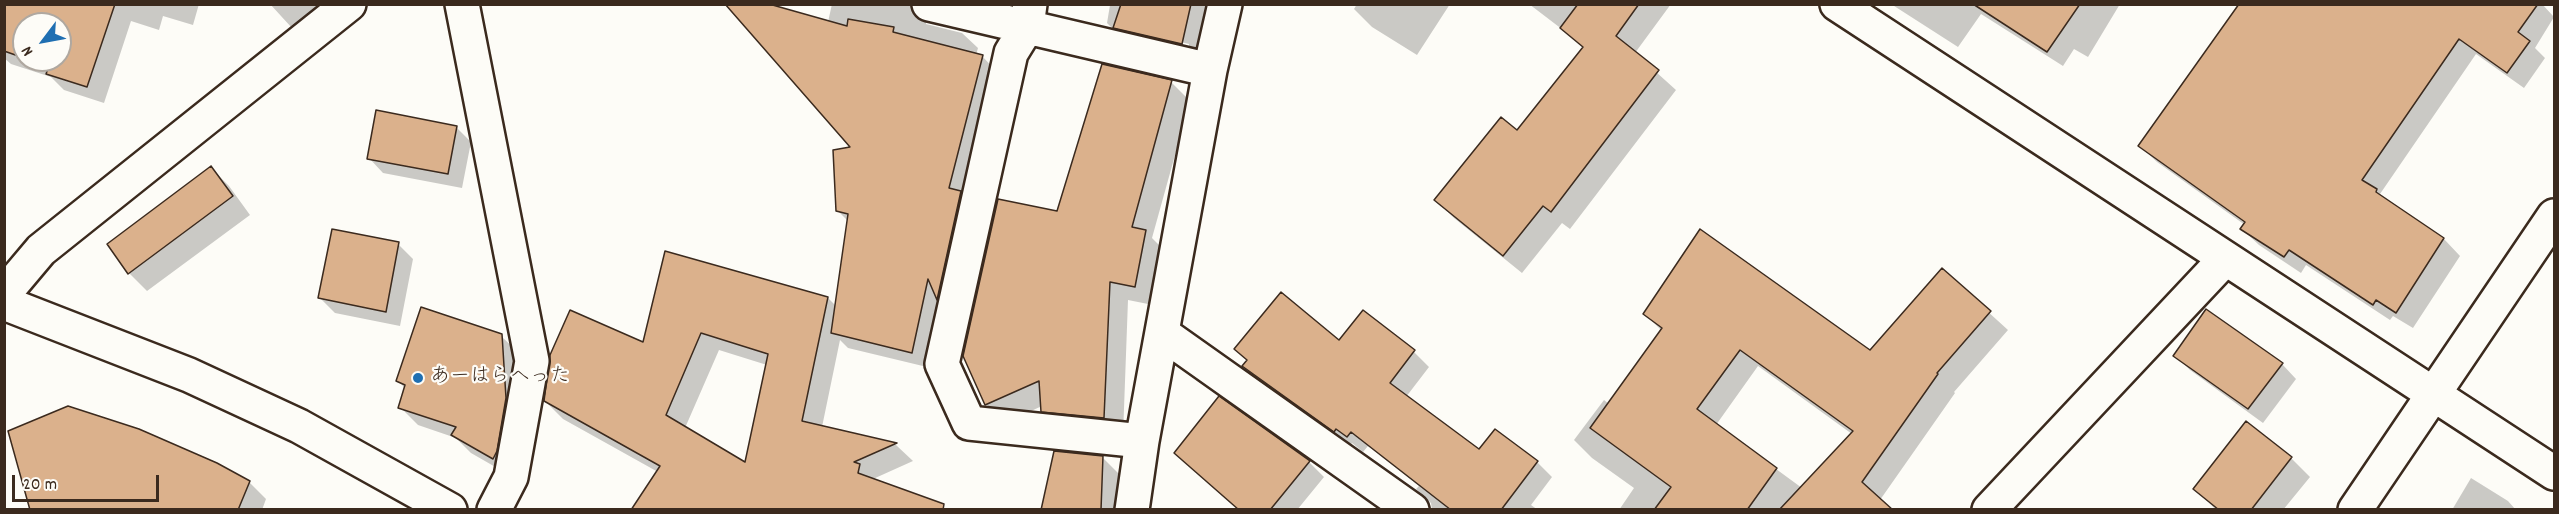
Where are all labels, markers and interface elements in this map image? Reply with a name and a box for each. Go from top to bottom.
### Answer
north arrow [12,12,72,72]
text: N [16,41,40,60]
place label: あーはらへった [430,366,570,390]
marker: あーはらへった [411,371,425,385]
scale bar [15,463,162,501]
text: 20 m [23,473,57,498]

